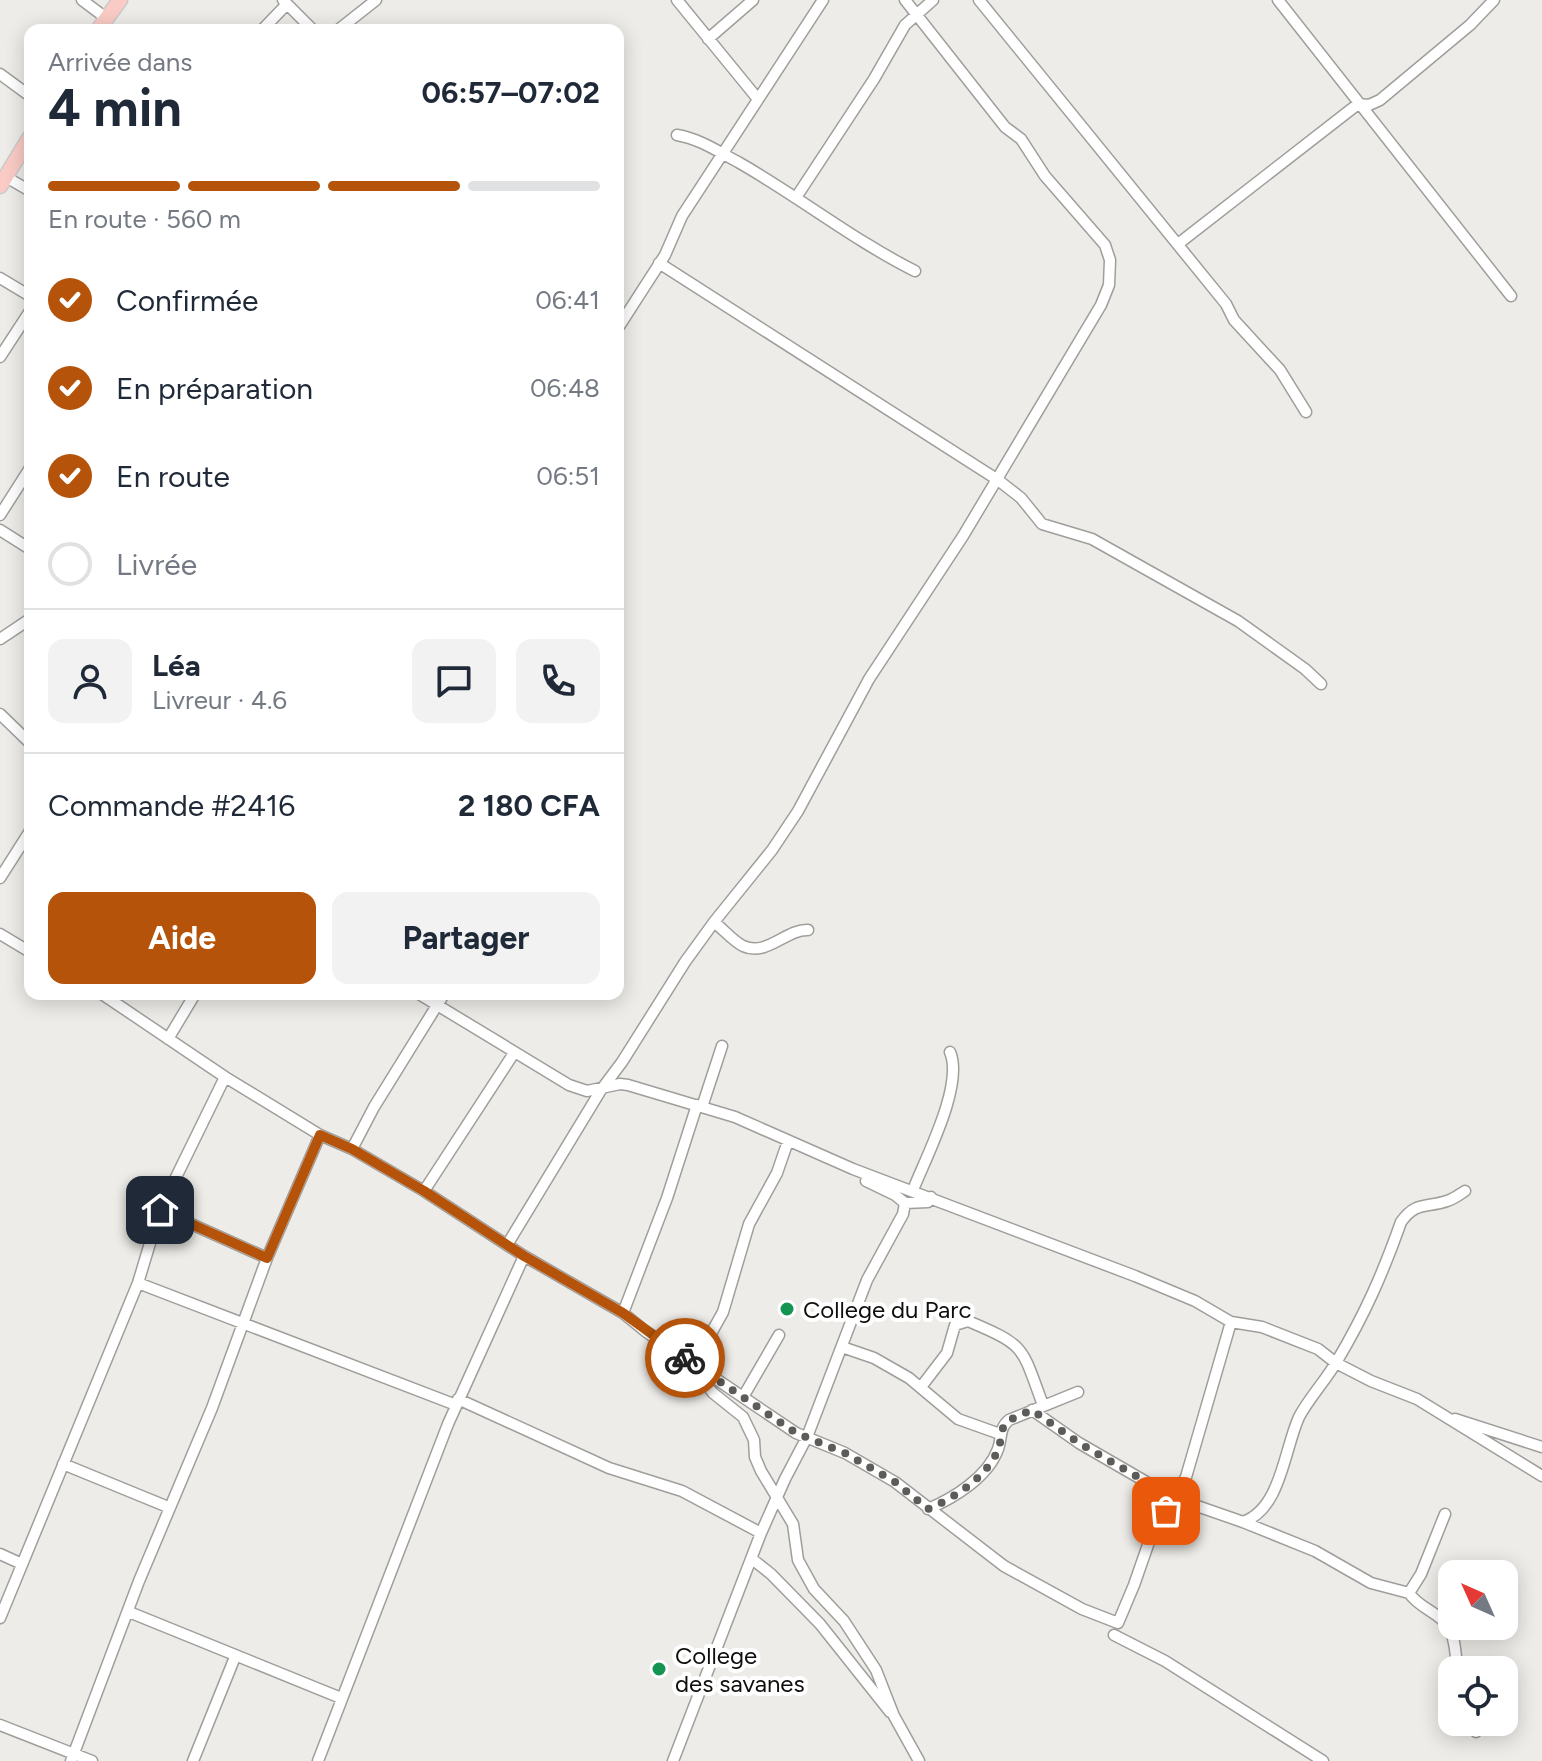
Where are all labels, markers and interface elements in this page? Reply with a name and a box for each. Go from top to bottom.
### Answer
text: Arrivée dans [48,46,192,78]
text: 06:57–07:02 [422,74,600,111]
text: 4 min [48,77,182,139]
text: En route · 560 m [48,203,241,235]
icon: check [48,278,92,322]
text: Confirmée [116,282,258,319]
text: 06:41 [535,284,600,316]
icon: check [48,366,92,410]
text: En préparation [116,370,313,407]
text: 06:48 [530,372,600,404]
icon: check [48,454,92,498]
text: En route [116,458,230,495]
text: 06:51 [536,460,600,492]
text: Livrée [116,546,197,583]
button: person [48,639,132,723]
button: chat [412,639,496,723]
button: phone [516,639,600,723]
text: Léa [152,647,201,684]
text: Livreur · 4.6 [152,684,287,716]
text: Commande #2416 [48,787,295,824]
text: 2 180 CFA [458,787,600,824]
button: Aide [48,892,316,984]
button: Partager [332,892,600,984]
pin [126,1176,194,1244]
icon: home [138,1188,182,1232]
place label: College du Parc [803,1295,971,1324]
marker: College du Parc [778,1300,796,1318]
courier [645,1318,725,1398]
icon: bike [663,1336,707,1380]
pin [1132,1477,1200,1545]
icon: bag [1144,1489,1188,1533]
north arrow [1438,1560,1518,1640]
map controls [1438,1560,1518,1736]
place label: College des savanes [675,1641,805,1698]
button: locate [1438,1656,1518,1736]
marker: College des savanes [650,1660,668,1678]

